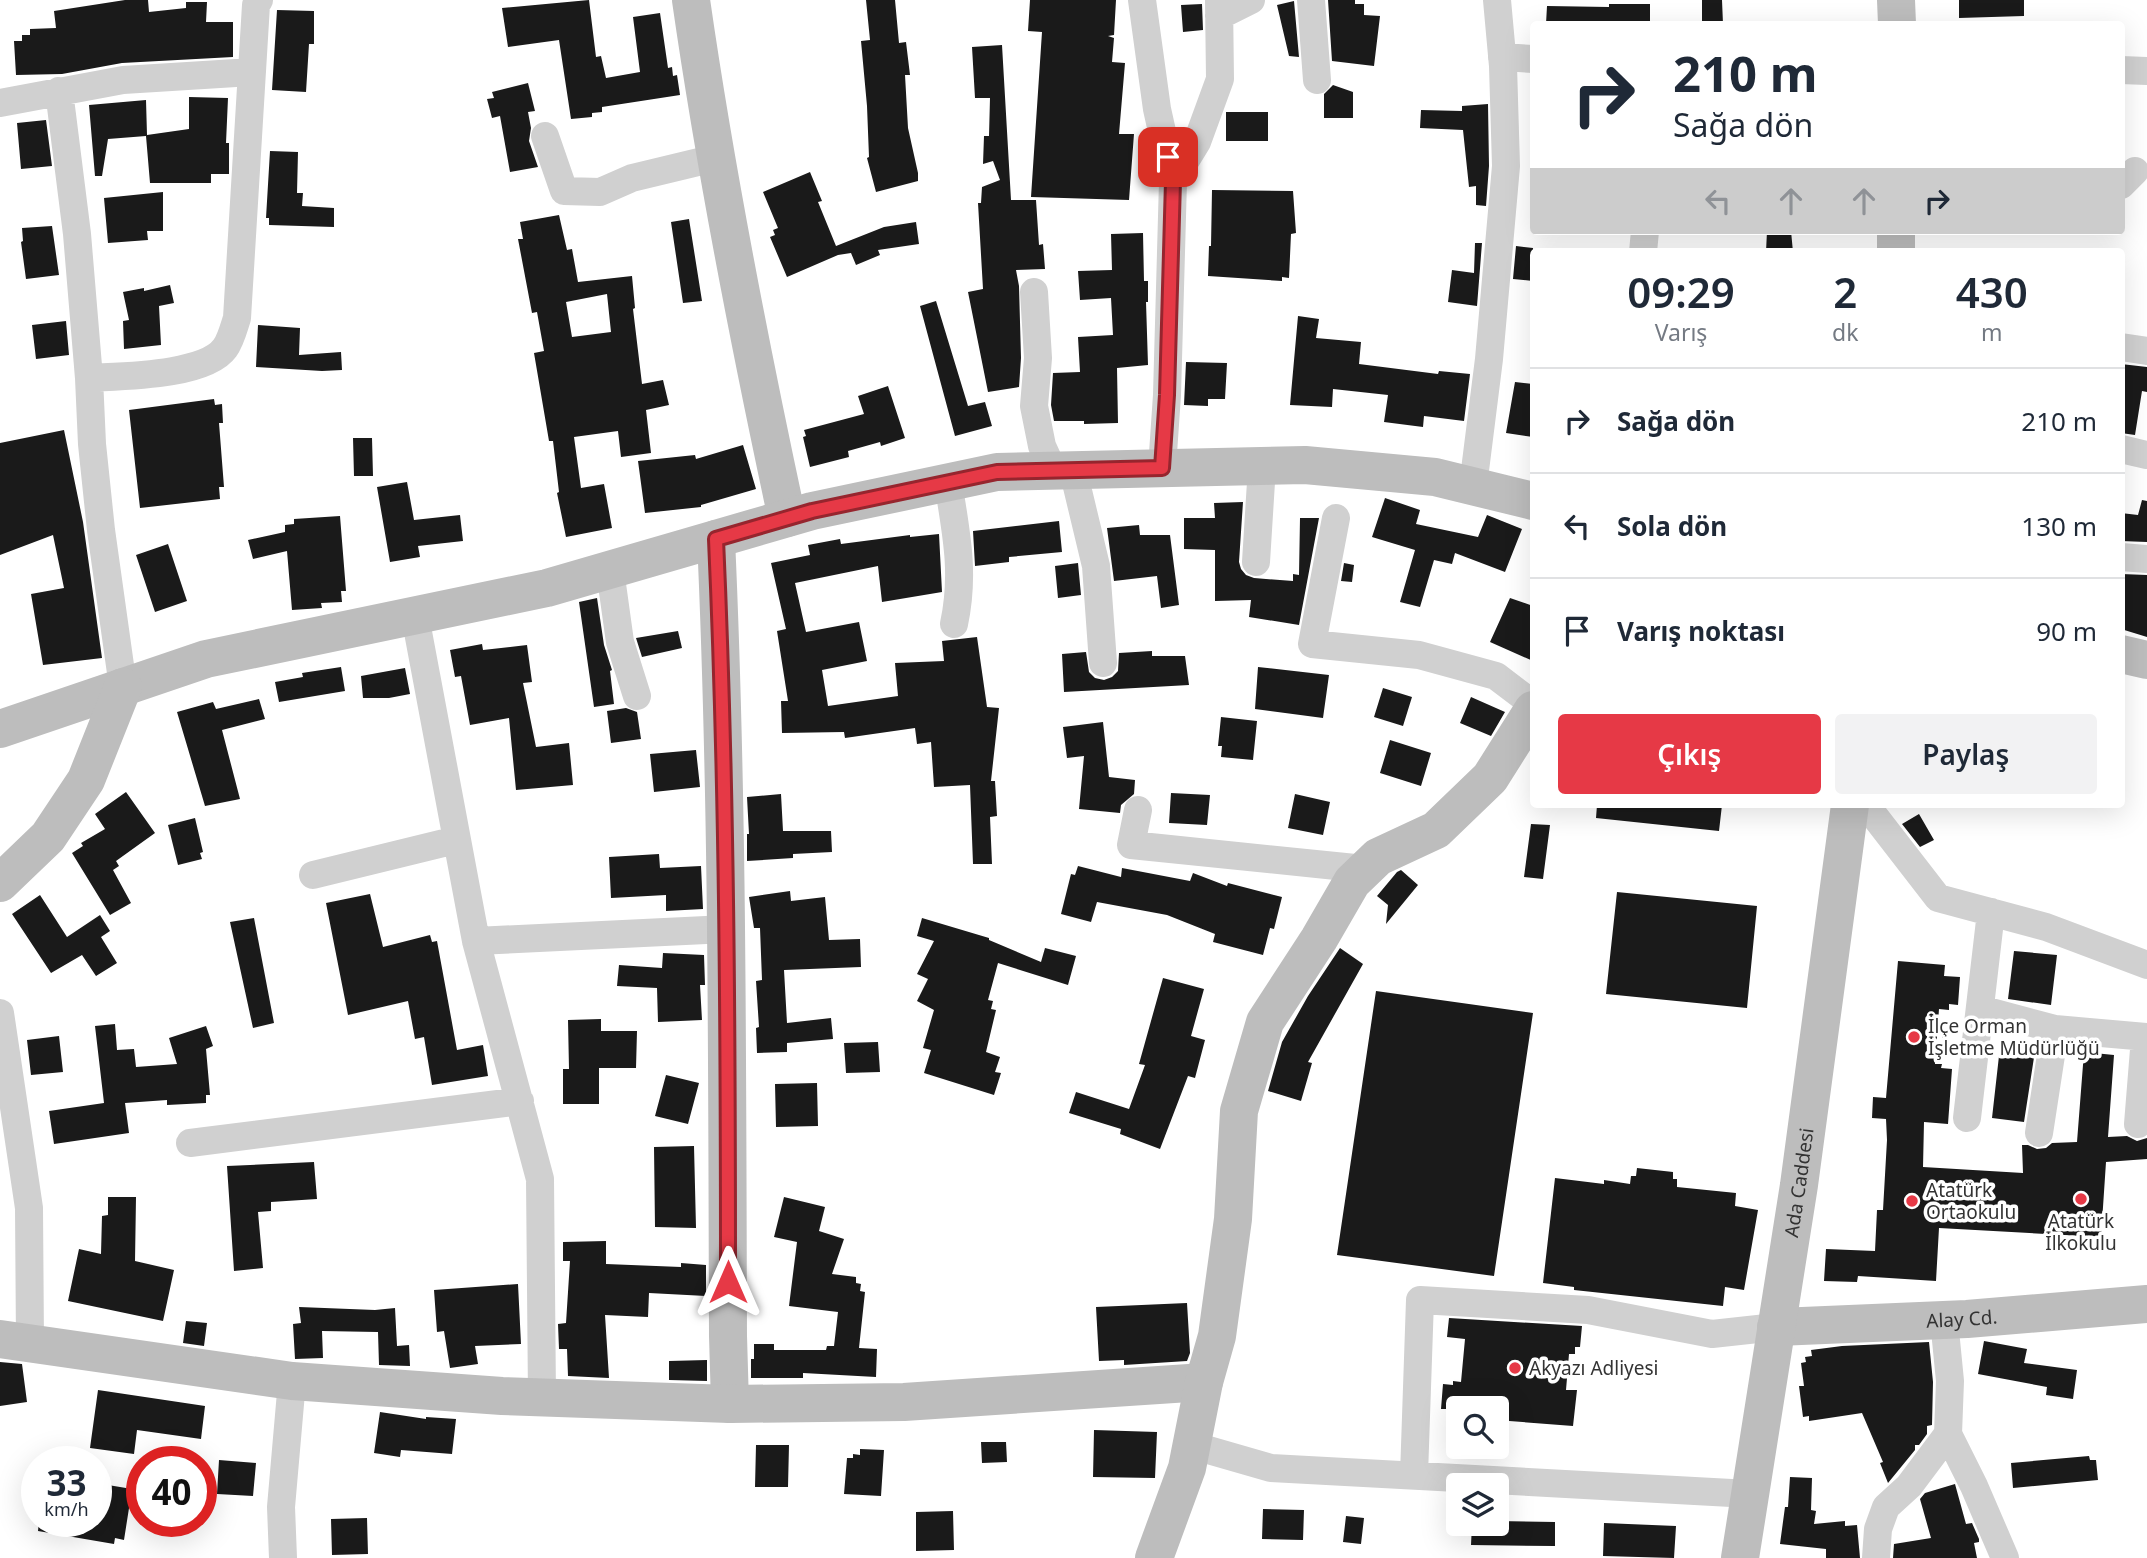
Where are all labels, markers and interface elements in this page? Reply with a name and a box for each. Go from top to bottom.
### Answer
text: 210 m [1673,40,1818,106]
icon: right [1558,49,1649,140]
text: Sağa dön [1673,103,1813,146]
pin [1138,127,1198,187]
icon: arrive [1149,138,1187,176]
icon: left [1699,182,1737,220]
icon: ahead [1772,182,1810,220]
icon: ahead [1845,182,1883,220]
icon: right [1918,182,1956,220]
text: 09:29 [1627,263,1735,320]
text: 2 [1833,263,1857,320]
text: 430 [1956,263,2028,320]
text: Varış [1655,316,1707,348]
text: dk [1832,316,1859,348]
text: m [1981,316,2003,348]
icon: right [1558,402,1596,440]
text: Sağa dön [1617,403,1735,439]
text: 210 m [2021,403,2097,439]
icon: left [1558,507,1596,545]
text: Sola dön [1617,508,1727,544]
text: 130 m [2021,508,2097,544]
icon: arrive [1558,612,1596,650]
text: Varış noktası [1617,613,1785,649]
text: 90 m [2036,613,2097,649]
button: Çıkış [1558,714,1821,794]
button: Paylaş [1835,714,2097,794]
place label: İlçe Orman İşletme Müdürlüğü [1928,1013,2100,1061]
marker: İlçe Orman İşletme Müdürlüğü [1906,1029,1922,1045]
street label: Ada Caddesi [1778,1126,1820,1239]
place label: Atatürk Ortaokulu [1926,1177,2016,1225]
marker: Atatürk İlkokulu [2073,1191,2089,1207]
marker: Atatürk Ortaokulu [1904,1193,1920,1209]
place label: Atatürk İlkokulu [2045,1208,2117,1256]
position arrow [691,1245,765,1319]
street label: Alay Cd. [1926,1304,1998,1334]
place label: Akyazı Adliyesi [1529,1355,1658,1381]
marker: Akyazı Adliyesi [1507,1360,1523,1376]
map controls [1446,1396,1509,1536]
button: search [1446,1396,1509,1459]
speed limit sign: 40 [126,1446,217,1537]
text: 33 [46,1459,87,1506]
button: layers [1446,1473,1509,1536]
text: km/h [44,1497,89,1521]

